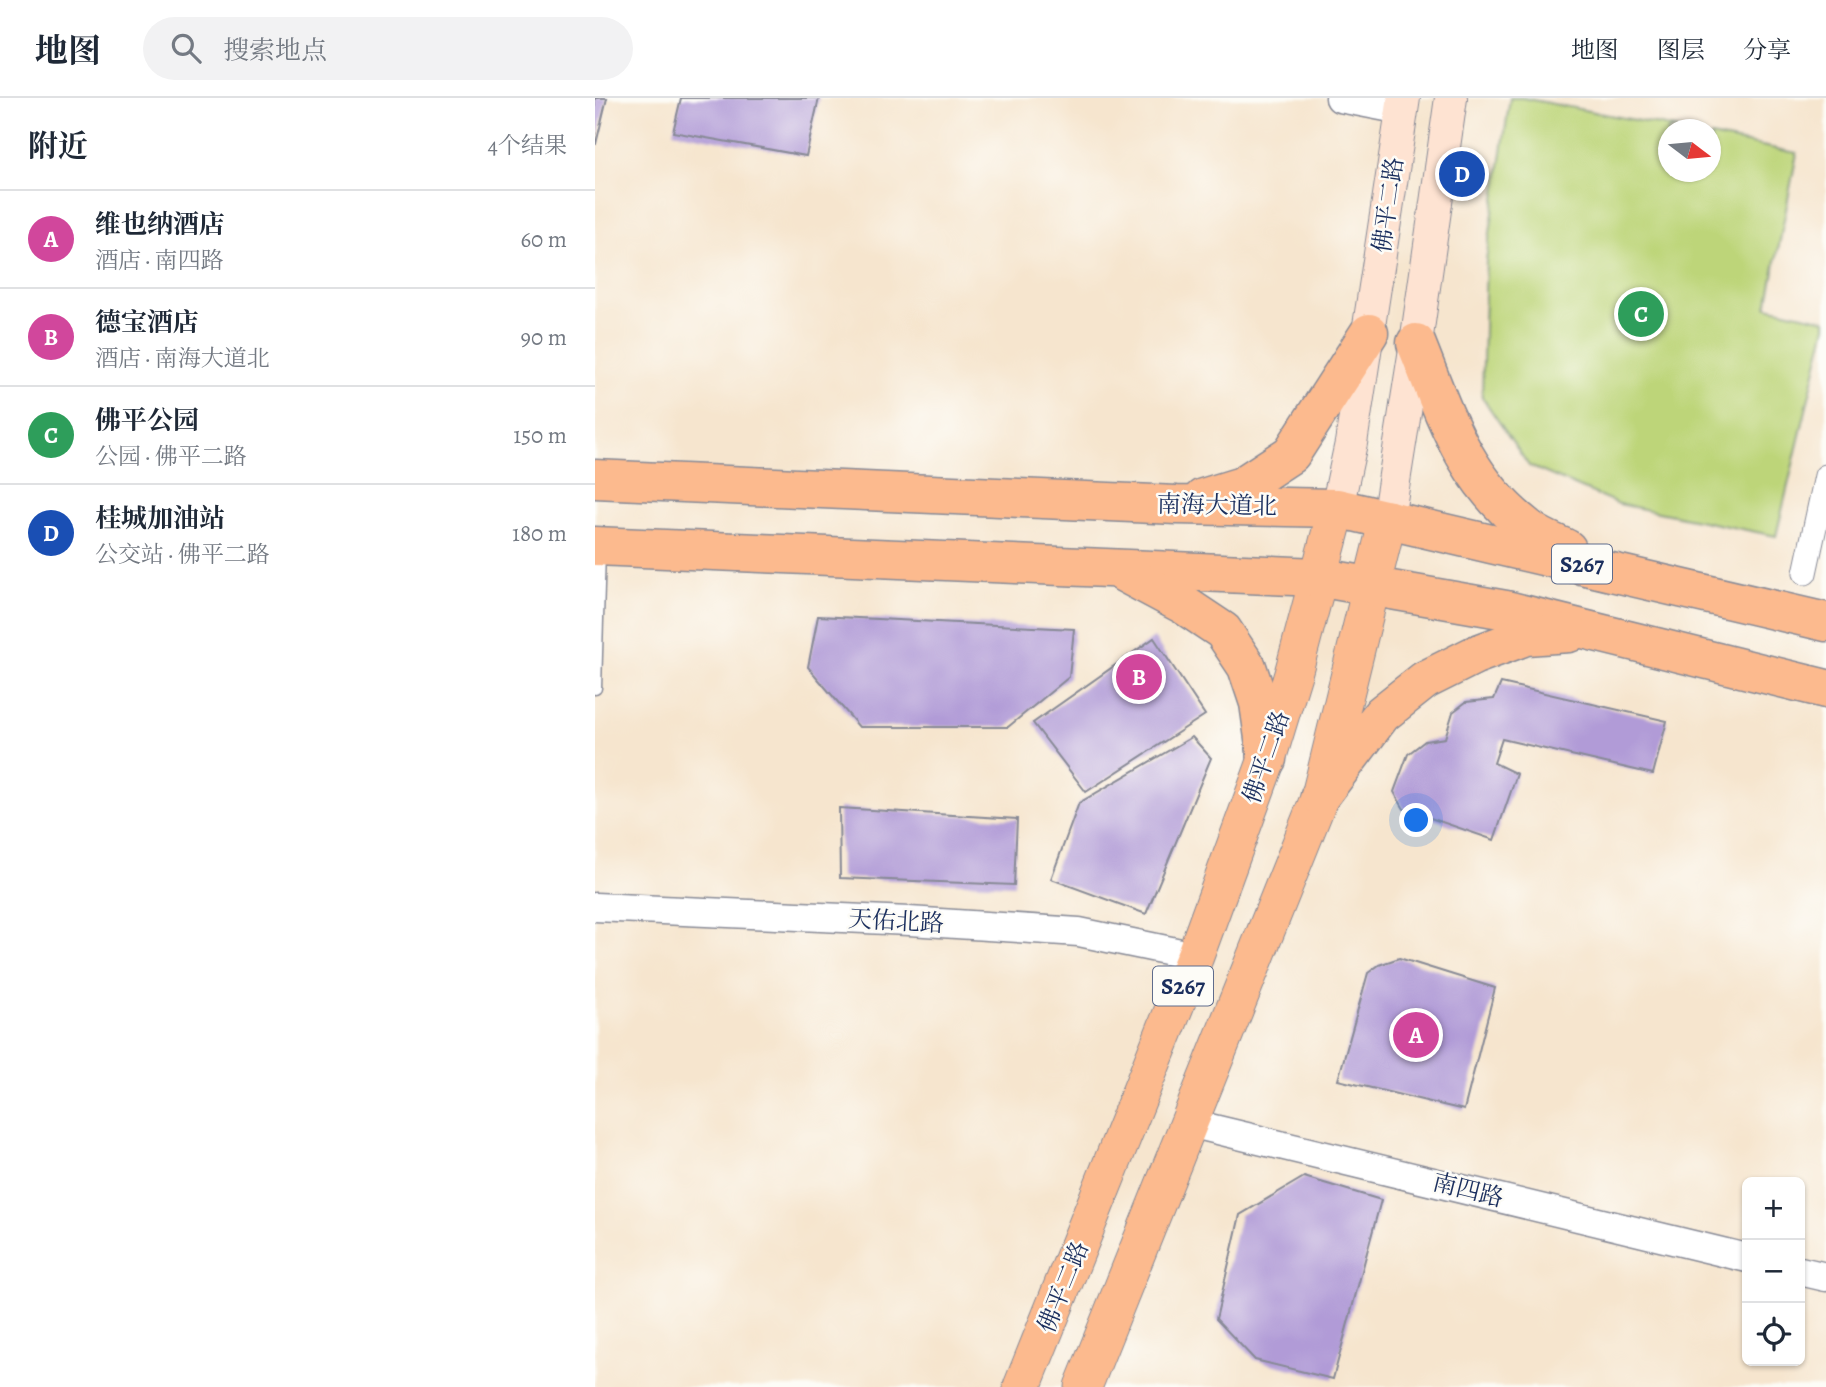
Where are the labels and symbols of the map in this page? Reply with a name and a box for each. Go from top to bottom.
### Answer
north arrow [1658,119,1721,182]
pin: D [1439,148,1485,200]
street label: 佛平二路 [1365,155,1411,255]
pin: C [1618,288,1664,340]
street label: 南海大道北 [1157,488,1277,522]
road number: S267 [1552,544,1612,584]
pin: B [1116,651,1162,703]
street label: 佛平二路 [1235,706,1297,808]
your location [1399,803,1433,837]
street label: 天佑北路 [847,903,945,939]
road number: S267 [1153,966,1213,1006]
pin: A [1393,1009,1439,1061]
street label: 南四路 [1429,1166,1507,1214]
street label: 佛平二路 [1030,1237,1096,1337]

